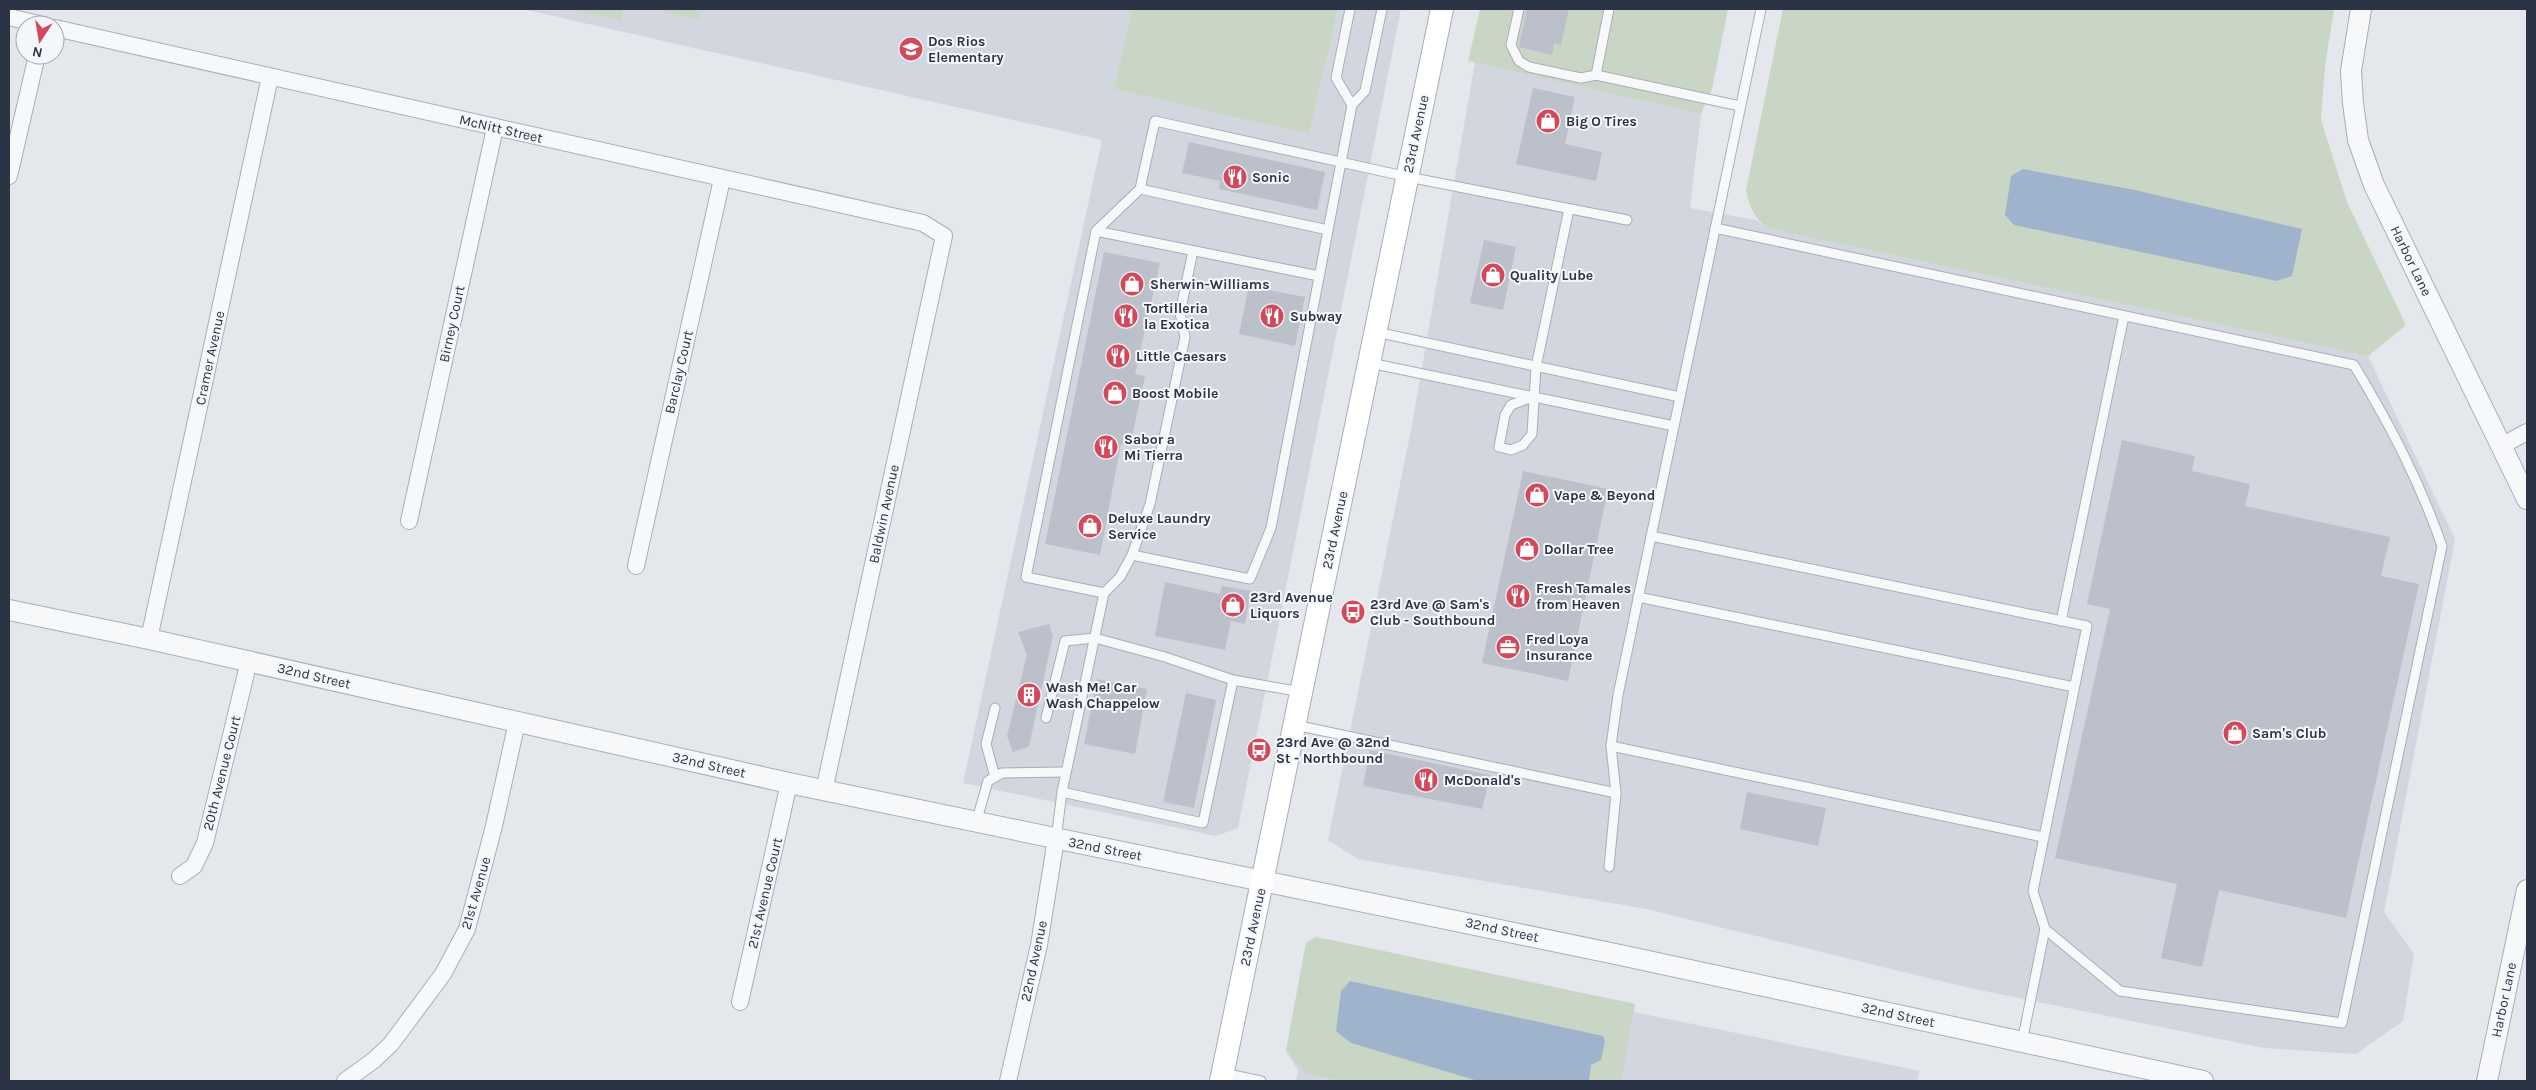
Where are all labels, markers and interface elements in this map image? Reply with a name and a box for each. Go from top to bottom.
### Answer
north arrow [15,15,65,65]
place label: Dos Rios Elementary [928,33,1004,66]
school or university icon: Dos Rios Elementary [898,36,924,62]
text: N [31,43,44,62]
street label: 23rd Avenue [1399,94,1433,174]
shop icon: Big O Tires [1535,108,1561,134]
street label: McNitt Street [458,111,544,147]
place label: Big O Tires [1566,113,1637,130]
restaurant icon: Sonic [1222,164,1248,190]
place label: Sonic [1252,169,1290,186]
street label: Harbor Lane [2387,223,2435,299]
shop icon: Quality Lube [1480,262,1506,288]
place label: Quality Lube [1510,267,1593,284]
shop icon: Sherwin-Williams [1119,271,1145,297]
place label: Sherwin-Williams [1150,276,1270,293]
street label: Birney Court [436,284,468,364]
place label: Tortilleria la Exotica [1144,300,1210,333]
restaurant icon: Tortilleria la Exotica [1113,303,1139,329]
restaurant icon: Subway [1259,303,1285,329]
place label: Subway [1290,308,1342,325]
street label: Cramer Avenue [192,309,228,407]
street label: Barclay Court [661,329,697,415]
restaurant icon: Little Caesars [1105,343,1131,369]
place label: Little Caesars [1136,348,1227,365]
shop icon: Boost Mobile [1102,380,1128,406]
place label: Boost Mobile [1132,385,1218,402]
place label: Sabor a Mi Tierra [1124,431,1183,464]
restaurant icon: Sabor a Mi Tierra [1093,434,1119,460]
street label: Baldwin Avenue [865,463,903,565]
shop icon: Vape & Beyond [1524,482,1550,508]
place label: Vape & Beyond [1554,487,1655,504]
street label: 23rd Avenue [1318,490,1352,570]
place label: Deluxe Laundry Service [1108,510,1211,543]
shop icon: Deluxe Laundry Service [1077,513,1103,539]
shop icon: Dollar Tree [1514,536,1540,562]
place label: Dollar Tree [1544,541,1614,558]
place label: Fresh Tamales from Heaven [1536,580,1631,613]
restaurant icon: Fresh Tamales from Heaven [1505,583,1531,609]
place label: 23rd Avenue Liquors [1250,589,1333,622]
shop icon: 23rd Avenue Liquors [1220,592,1246,618]
place label: 23rd Ave @ Sam's Club - Southbound [1370,596,1495,629]
bus stop icon: 23rd Ave @ Sam's Club - Southbound [1340,599,1366,625]
place label: Fred Loya Insurance [1526,631,1592,664]
office icon: Fred Loya Insurance [1495,634,1521,660]
street label: 32nd Street [276,659,352,693]
place label: Wash Me! Car Wash Chappelow [1046,679,1160,712]
building icon: Wash Me! Car Wash Chappelow [1016,682,1042,708]
street label: 20th Avenue Court [199,714,245,832]
shop icon: Sam's Club [2222,720,2248,746]
place label: Sam's Club [2252,725,2326,742]
place label: 23rd Ave @ 32nd St - Northbound [1276,734,1390,767]
bus stop icon: 23rd Ave @ 32nd St - Northbound [1246,737,1272,763]
street label: 32nd Street [671,748,747,782]
restaurant icon: McDonald's [1413,767,1439,793]
place label: McDonald's [1444,772,1521,789]
street label: 32nd Street [1067,834,1143,864]
street label: 21st Avenue Court [744,836,786,950]
street label: 21st Avenue [458,855,494,931]
street label: 23rd Avenue [1236,887,1270,967]
street label: 32nd Street [1464,914,1540,946]
street label: 22nd Avenue [1017,919,1051,1003]
street label: Harbor Lane [2488,961,2520,1039]
street label: 32nd Street [1860,999,1936,1031]

